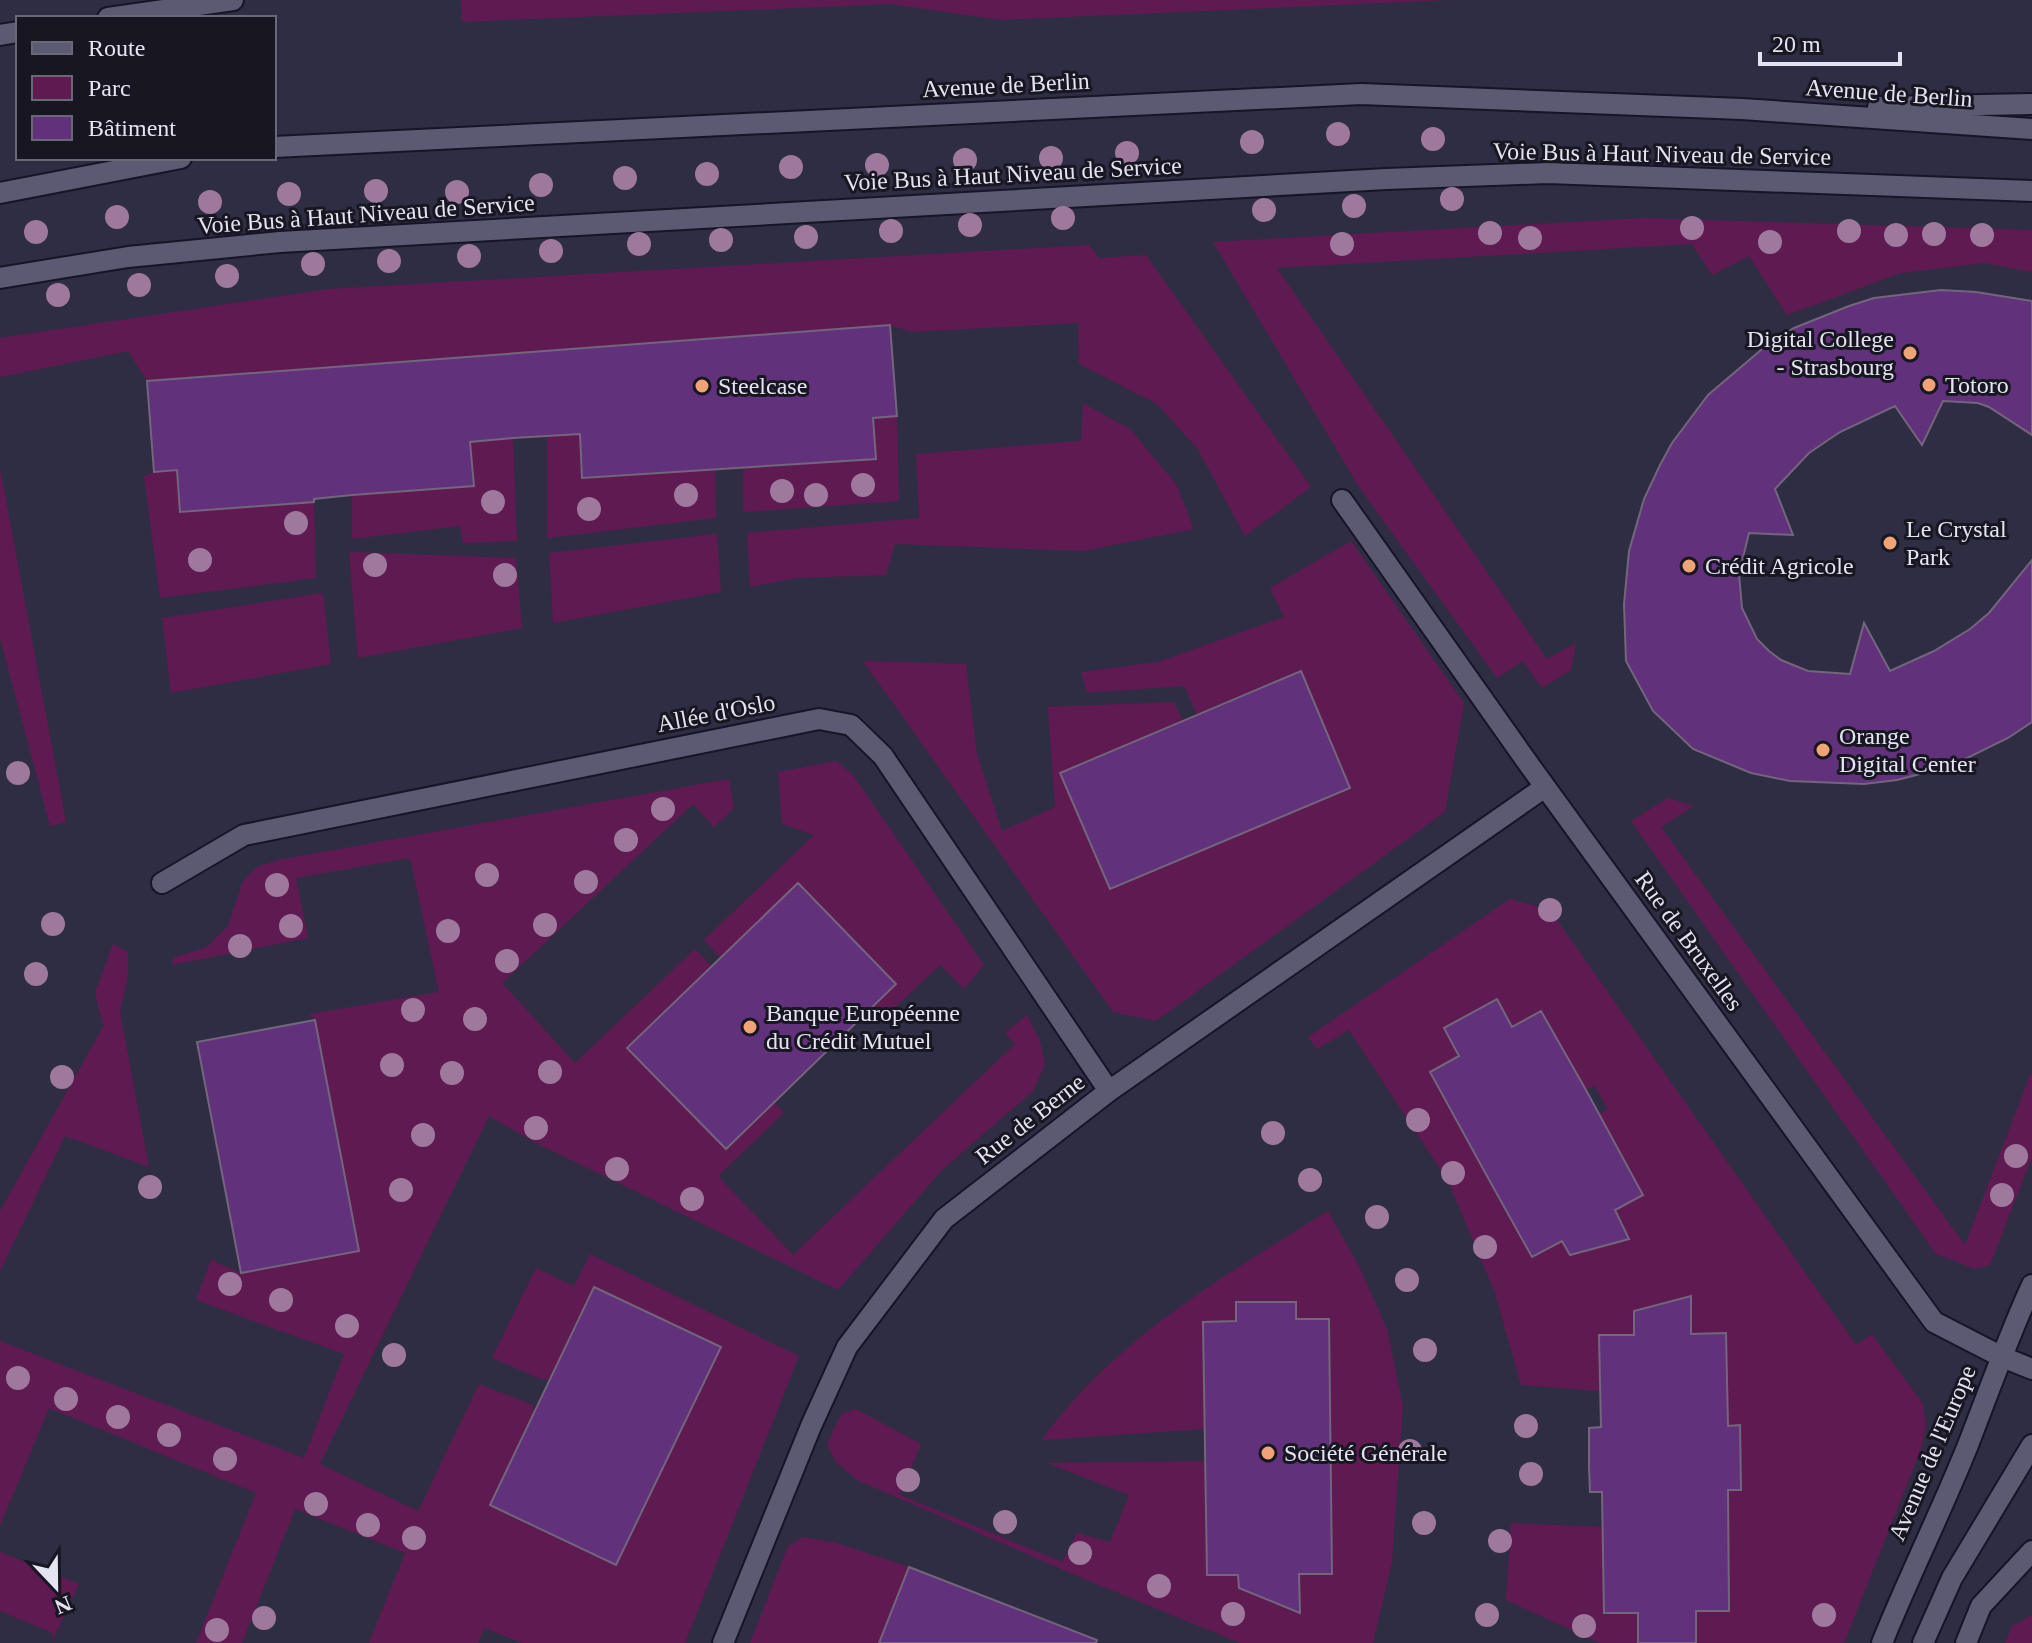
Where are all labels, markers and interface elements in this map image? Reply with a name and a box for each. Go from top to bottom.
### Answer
legend [16,16,276,160]
scale bar [1760,16,1900,66]
text: 20 m [1772,31,1821,57]
text: Route [88,35,145,61]
street label: Avenue de Berlin [922,68,1090,102]
street label: Avenue de Berlin [1805,74,1973,112]
text: Parc [88,75,131,101]
text: Bâtiment [88,115,176,141]
street label: Voie Bus à Haut Niveau de Service [1493,138,1831,170]
street label: Voie Bus à Haut Niveau de Service [843,152,1183,196]
street label: Voie Bus à Haut Niveau de Service [196,189,536,239]
place label: Digital College - Strasbourg [1747,326,1894,380]
marker: Digital College - Strasbourg [1901,344,1919,362]
place label: Totoro [1945,372,2009,398]
place label: Steelcase [718,373,807,399]
marker: Totoro [1920,376,1938,394]
marker: Steelcase [693,377,711,395]
place label: Le Crystal Park [1906,516,2007,570]
marker: Le Crystal Park [1881,534,1899,552]
place label: Crédit Agricole [1705,553,1854,579]
marker: Crédit Agricole [1680,557,1698,575]
street label: Allée d'Oslo [655,689,777,737]
place label: Orange Digital Center [1839,723,1976,777]
marker: Orange Digital Center [1814,741,1832,759]
street label: Rue de Bruxelles [1630,866,1748,1016]
place label: Banque Européenne du Crédit Mutuel [766,1000,960,1054]
marker: Banque Européenne du Crédit Mutuel [741,1018,759,1036]
street label: Rue de Berne [971,1069,1089,1169]
street label: Avenue de l'Europe [1883,1361,1981,1545]
place label: Société Générale [1284,1440,1447,1466]
marker: Société Générale [1259,1444,1277,1462]
north arrow [16,1547,96,1627]
text: N [51,1591,75,1620]

